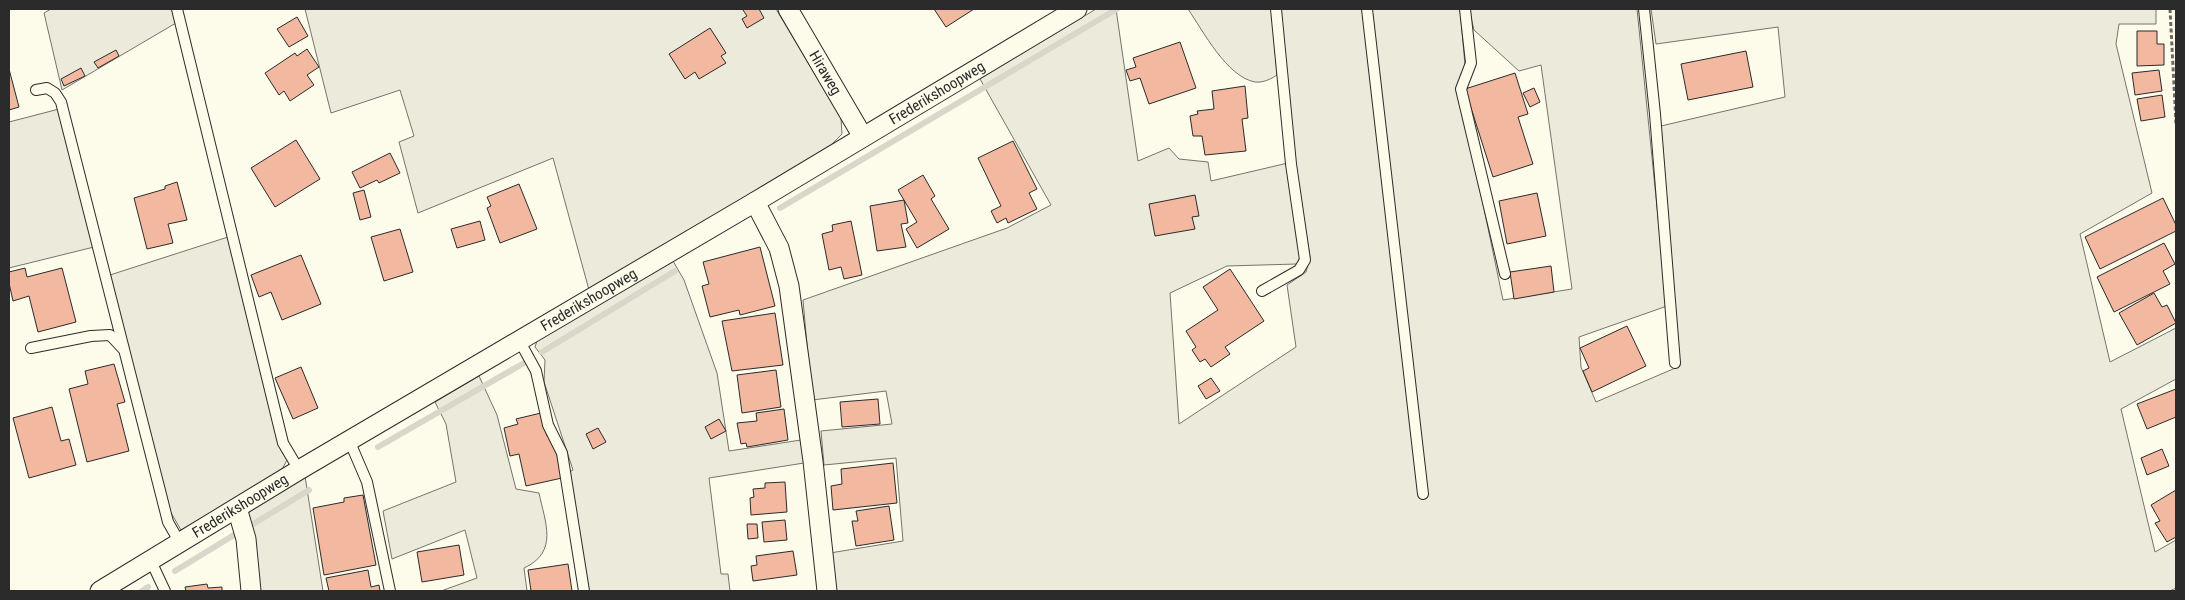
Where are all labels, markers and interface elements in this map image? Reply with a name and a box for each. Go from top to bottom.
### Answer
street label: Hiraweg [805,47,845,98]
street label: Frederikshoopweg [886,57,988,129]
street label: Frederikshoopweg [537,264,640,335]
street label: Frederikshoopweg [189,470,291,542]

